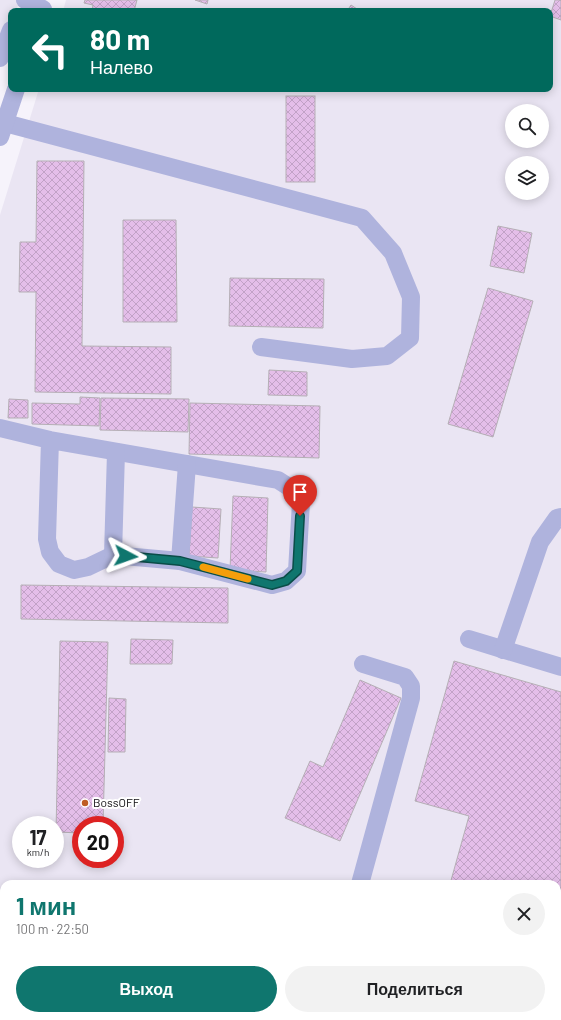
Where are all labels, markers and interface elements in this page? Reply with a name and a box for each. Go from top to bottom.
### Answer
text: 80 m [90,22,150,56]
icon: left [24,24,76,76]
text: Налево [90,56,153,78]
map controls [505,104,549,200]
button: search [505,104,549,148]
button: layers [505,156,549,200]
pin [283,475,317,516]
icon: arrive [289,481,311,503]
position arrow [105,535,147,577]
place label: BossOFF [93,795,140,809]
marker: BossOFF [80,798,90,808]
speed limit sign: 20 [72,816,124,868]
text: 17 [29,825,46,849]
text: km/h [27,846,49,858]
text: 1 мин [16,891,76,920]
button: close [503,893,545,935]
text: 100 m · 22:50 [16,921,89,937]
button: Выход [16,966,277,1012]
button: Поделиться [285,966,545,1012]

